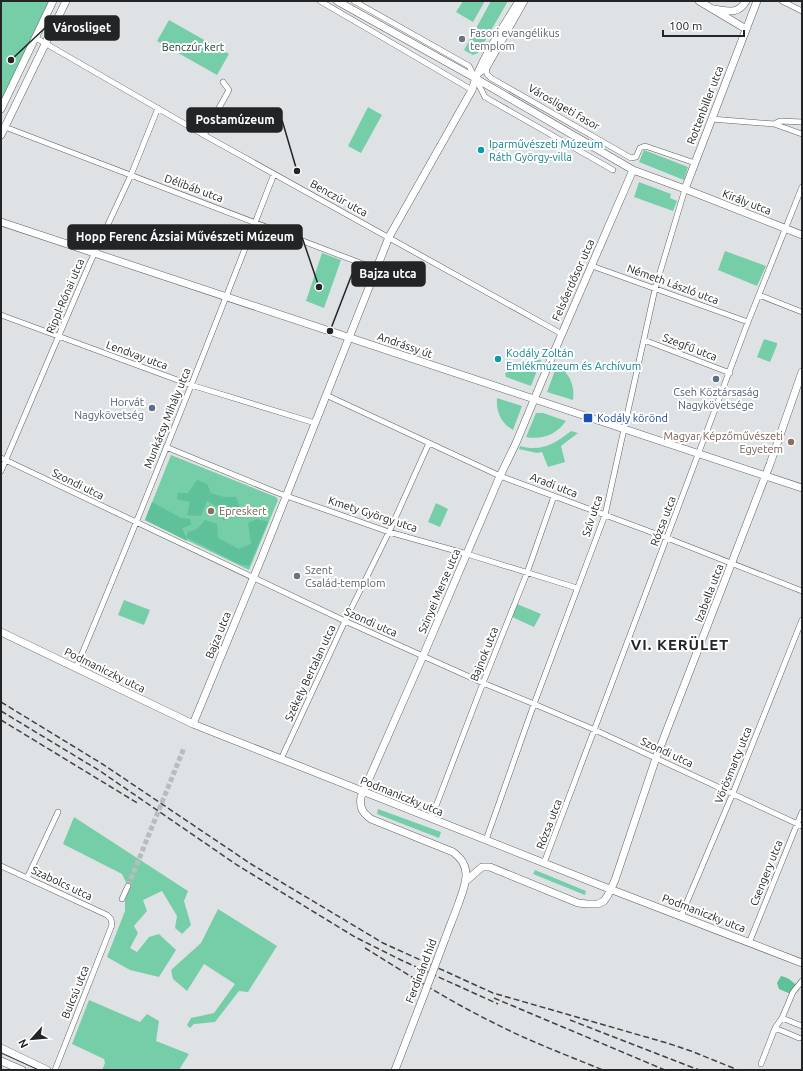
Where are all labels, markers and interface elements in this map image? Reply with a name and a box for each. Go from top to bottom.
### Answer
scale bar [663,12,744,38]
callout: Városliget [45,16,119,40]
text: 100 m [669,19,702,32]
text: Városliget [53,21,111,34]
place label: Fasori evangélikus templom [470,27,560,52]
marker: Fasori evangélikus templom [457,34,467,44]
park label: Benczúr kert [162,41,225,53]
street label: Rottenbiller utca [684,64,726,146]
street label: Városligeti fasor [526,82,603,133]
callout: Postamúzeum [187,108,282,132]
text: Postamúzeum [195,113,275,126]
place label: Iparművészeti Múzeum Ráth György-villa [489,138,603,163]
marker: Iparművészeti Múzeum Ráth György-villa [476,145,486,155]
street label: Délibáb utca [163,172,225,204]
street label: Benczúr utca [308,177,370,219]
street label: Király utca [721,187,773,217]
callout: Hopp Ferenc Ázsiai Művészeti Múzeum [68,225,302,249]
text: Hopp Ferenc Ázsiai Művészeti Múzeum [76,228,294,243]
street label: Felsőerdősor utca [550,237,596,323]
street label: Rippl-Rónai utca [44,257,86,335]
callout: Bajza utca [352,262,425,286]
street label: Németh László utca [625,262,721,306]
text: Bajza utca [359,267,417,280]
street label: Andrássy út [376,330,435,360]
street label: Szegfű utca [661,331,719,363]
street label: Lendvay utca [105,338,169,372]
place label: Kodály Zoltán Emlékmúzeum és Archívum [506,347,641,372]
marker: Kodály Zoltán Emlékmúzeum és Archívum [493,354,503,364]
street label: Munkácsy Mihály utca [141,366,193,470]
marker: Cseh Köztársaság Nagykövetsége [711,374,721,384]
place label: Cseh Köztársaság Nagykövetsége [673,386,759,411]
place label: Horvát Nagykövetség [74,396,145,421]
marker: Horvát Nagykövetség [147,403,157,413]
marker: Kodály körönd [582,412,594,424]
place label: Kodály körönd [597,412,668,424]
place label: Magyar Képzőművészeti Egyetem [664,430,783,455]
marker: Magyar Képzőművészeti Egyetem [786,437,796,447]
street label: Szondi utca [50,466,106,502]
street label: Aradi utca [529,470,579,500]
street label: Kmety György utca [327,494,419,534]
street label: Szív utca [580,494,604,538]
street label: Rózsa utca [648,494,678,548]
place label: Epreskert [219,505,267,517]
marker: Epreskert [206,506,216,516]
street label: Szinyei Merse utca [416,547,462,635]
street label: Izabella utca [692,562,726,624]
place label: Szent Család-templom [305,564,385,589]
marker: Szent Család-templom [292,571,302,581]
street label: Szondi utca [343,605,399,639]
street label: Bajza utca [203,610,233,660]
street label: Székely Bertalan utca [282,623,338,723]
street label: Bajnok utca [468,625,500,683]
district label: VI. KERÜLET [631,636,729,653]
street label: Podmaniczky utca [63,645,147,695]
street label: Vörösmarty utca [712,725,754,805]
street label: Szondi utca [639,735,695,769]
street label: Podmaniczky utca [359,774,445,818]
street label: Rózsa utca [534,797,564,851]
street label: Csengery utca [747,838,785,908]
street label: Szabolcs utca [30,864,94,902]
street label: Podmaniczky utca [661,892,747,934]
street label: Ferdinánd híd [403,937,439,1005]
street label: Bulcsú utca [59,964,91,1020]
north arrow [12,1019,52,1059]
text: N [16,1037,30,1050]

